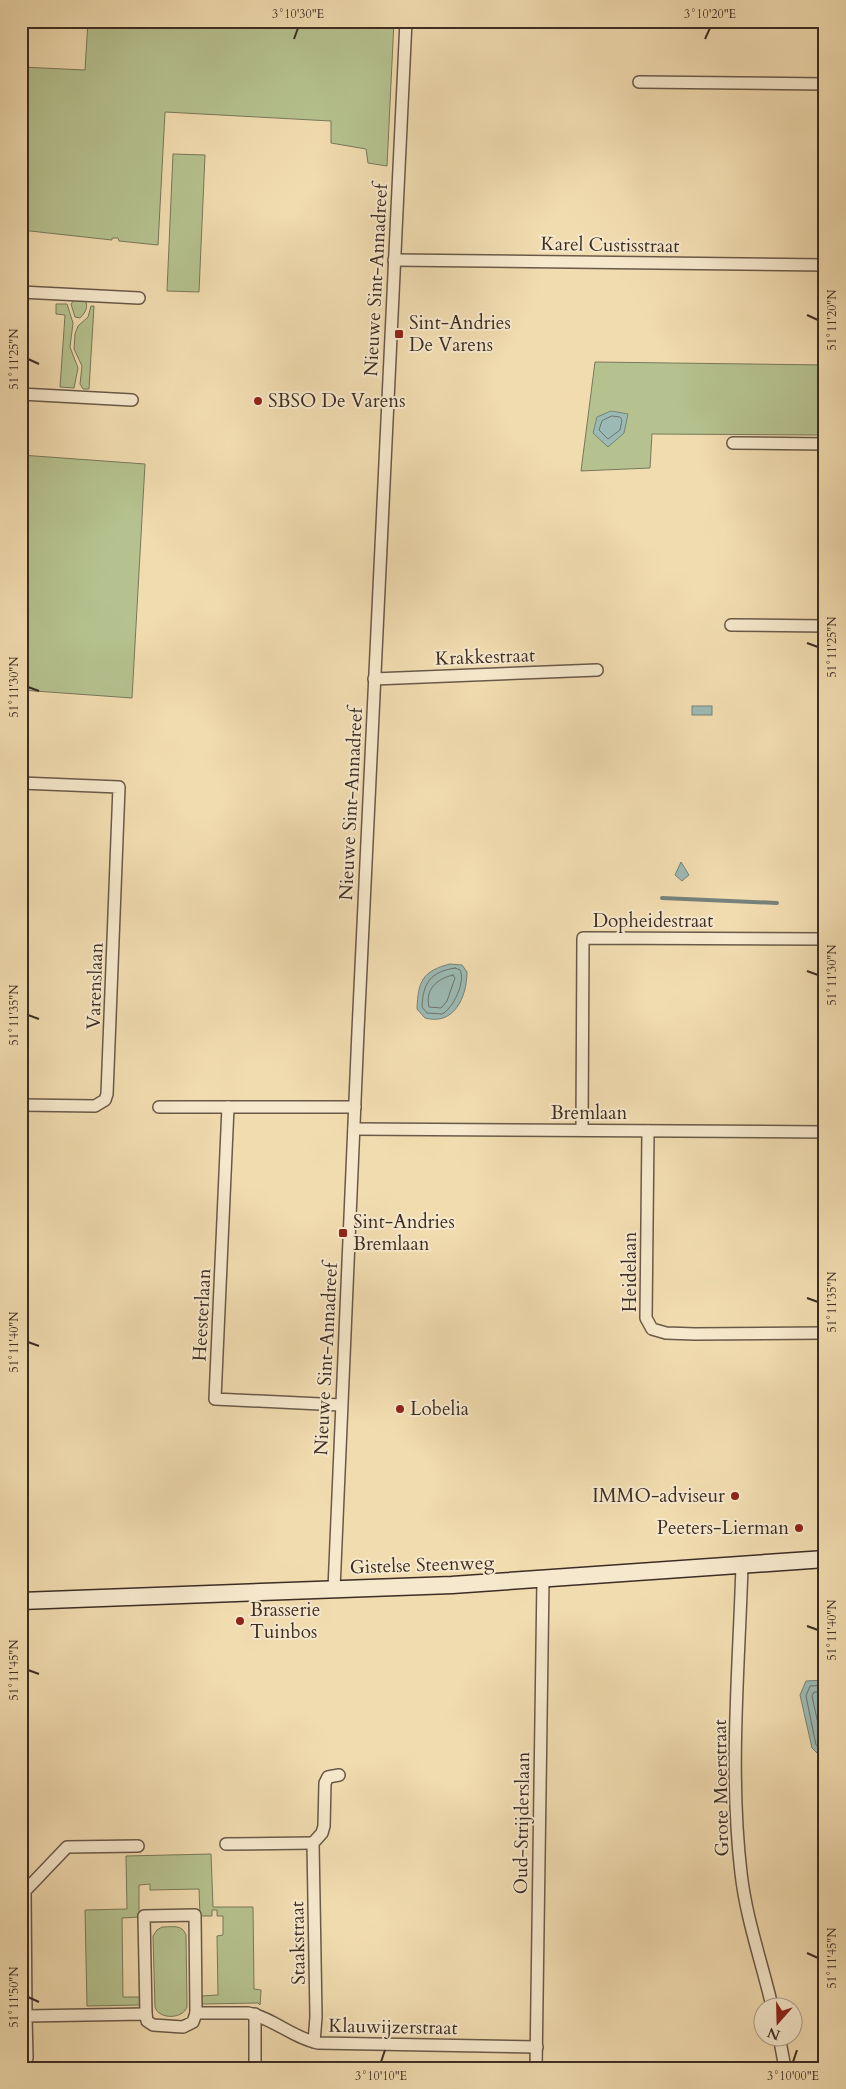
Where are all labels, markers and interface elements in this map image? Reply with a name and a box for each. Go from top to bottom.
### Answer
text: 3°10'30"E [272,6,324,22]
text: 3°10'20"E [684,6,736,22]
street label: Nieuwe Sint-Annadreef [358,180,394,377]
street label: Karel Custisstraat [540,231,680,259]
text: 51°11'20"N [824,289,840,350]
place label: Sint-Andries De Varens [409,310,511,358]
text: 51°11'25"N [6,328,22,389]
marker: Sint-Andries De Varens [393,328,405,340]
place label: SBSO De Varens [268,388,406,414]
marker: SBSO De Varens [252,395,264,407]
text: 51°11'25"N [824,616,840,677]
street label: Krakkestraat [435,642,535,672]
text: 51°11'30"N [6,656,22,717]
street label: Nieuwe Sint-Annadreef [333,704,369,901]
street label: Dopheidestraat [593,908,713,934]
street label: Varenslaan [80,942,110,1030]
text: 51°11'30"N [824,944,840,1005]
text: 51°11'35"N [6,984,22,1045]
street label: Bremlaan [551,1100,627,1126]
place label: Sint-Andries Bremlaan [353,1209,455,1257]
marker: Sint-Andries Bremlaan [337,1227,349,1239]
street label: Heidelaan [617,1231,643,1312]
street label: Nieuwe Sint-Annadreef [308,1259,344,1456]
street label: Heesterlaan [187,1268,217,1362]
text: 51°11'35"N [824,1271,840,1332]
text: 51°11'40"N [6,1311,22,1372]
place label: Lobelia [410,1396,469,1422]
marker: Lobelia [394,1403,406,1415]
place label: IMMO-adviseur [592,1483,725,1509]
marker: IMMO-adviseur [729,1490,741,1502]
place label: Peeters-Lierman [657,1515,789,1541]
marker: Peeters-Lierman [793,1522,805,1534]
street label: Gistelse Steenweg [349,1549,495,1581]
place label: Brasserie Tuinbos [250,1597,320,1645]
text: 51°11'40"N [824,1599,840,1660]
marker: Brasserie Tuinbos [234,1615,246,1627]
text: 51°11'45"N [6,1639,22,1700]
street label: Grote Moerstraat [707,1719,735,1857]
street label: Oud-Strijderslaan [508,1751,536,1895]
street label: Staakstraat [284,1901,312,1985]
text: 51°11'45"N [824,1927,840,1988]
text: 51°11'50"N [6,1966,22,2027]
north arrow [754,1996,804,2046]
street label: Klauwijzerstraat [328,2013,458,2041]
text: N [765,2023,783,2045]
text: 3°10'10"E [355,2068,407,2084]
text: 3°10'00"E [767,2068,819,2084]

